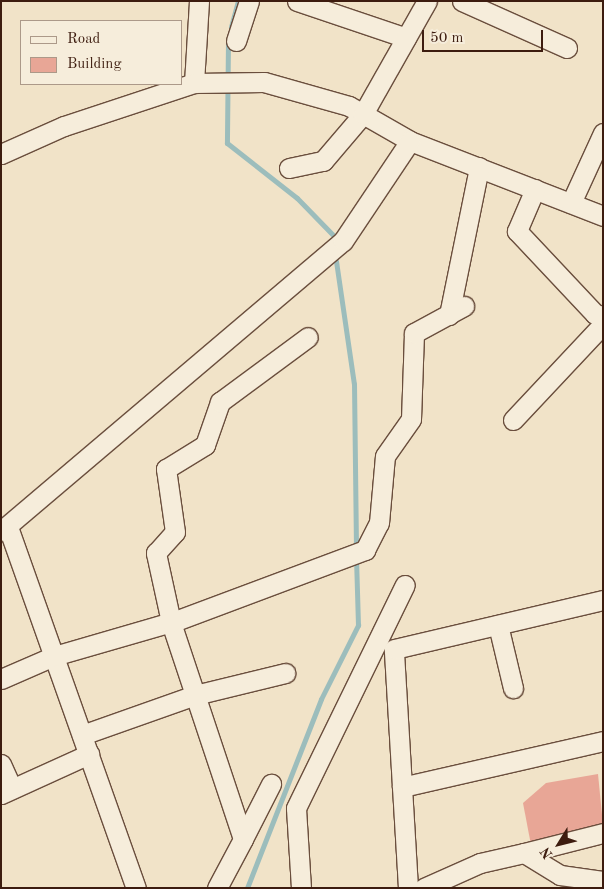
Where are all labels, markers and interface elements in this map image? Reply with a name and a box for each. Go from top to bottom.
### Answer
legend [20,20,182,85]
scale bar [424,20,545,52]
text: 50 m [430,31,464,46]
text: Road [67,32,100,47]
text: Building [67,57,122,72]
north arrow [534,819,584,869]
text: N [538,844,556,861]

